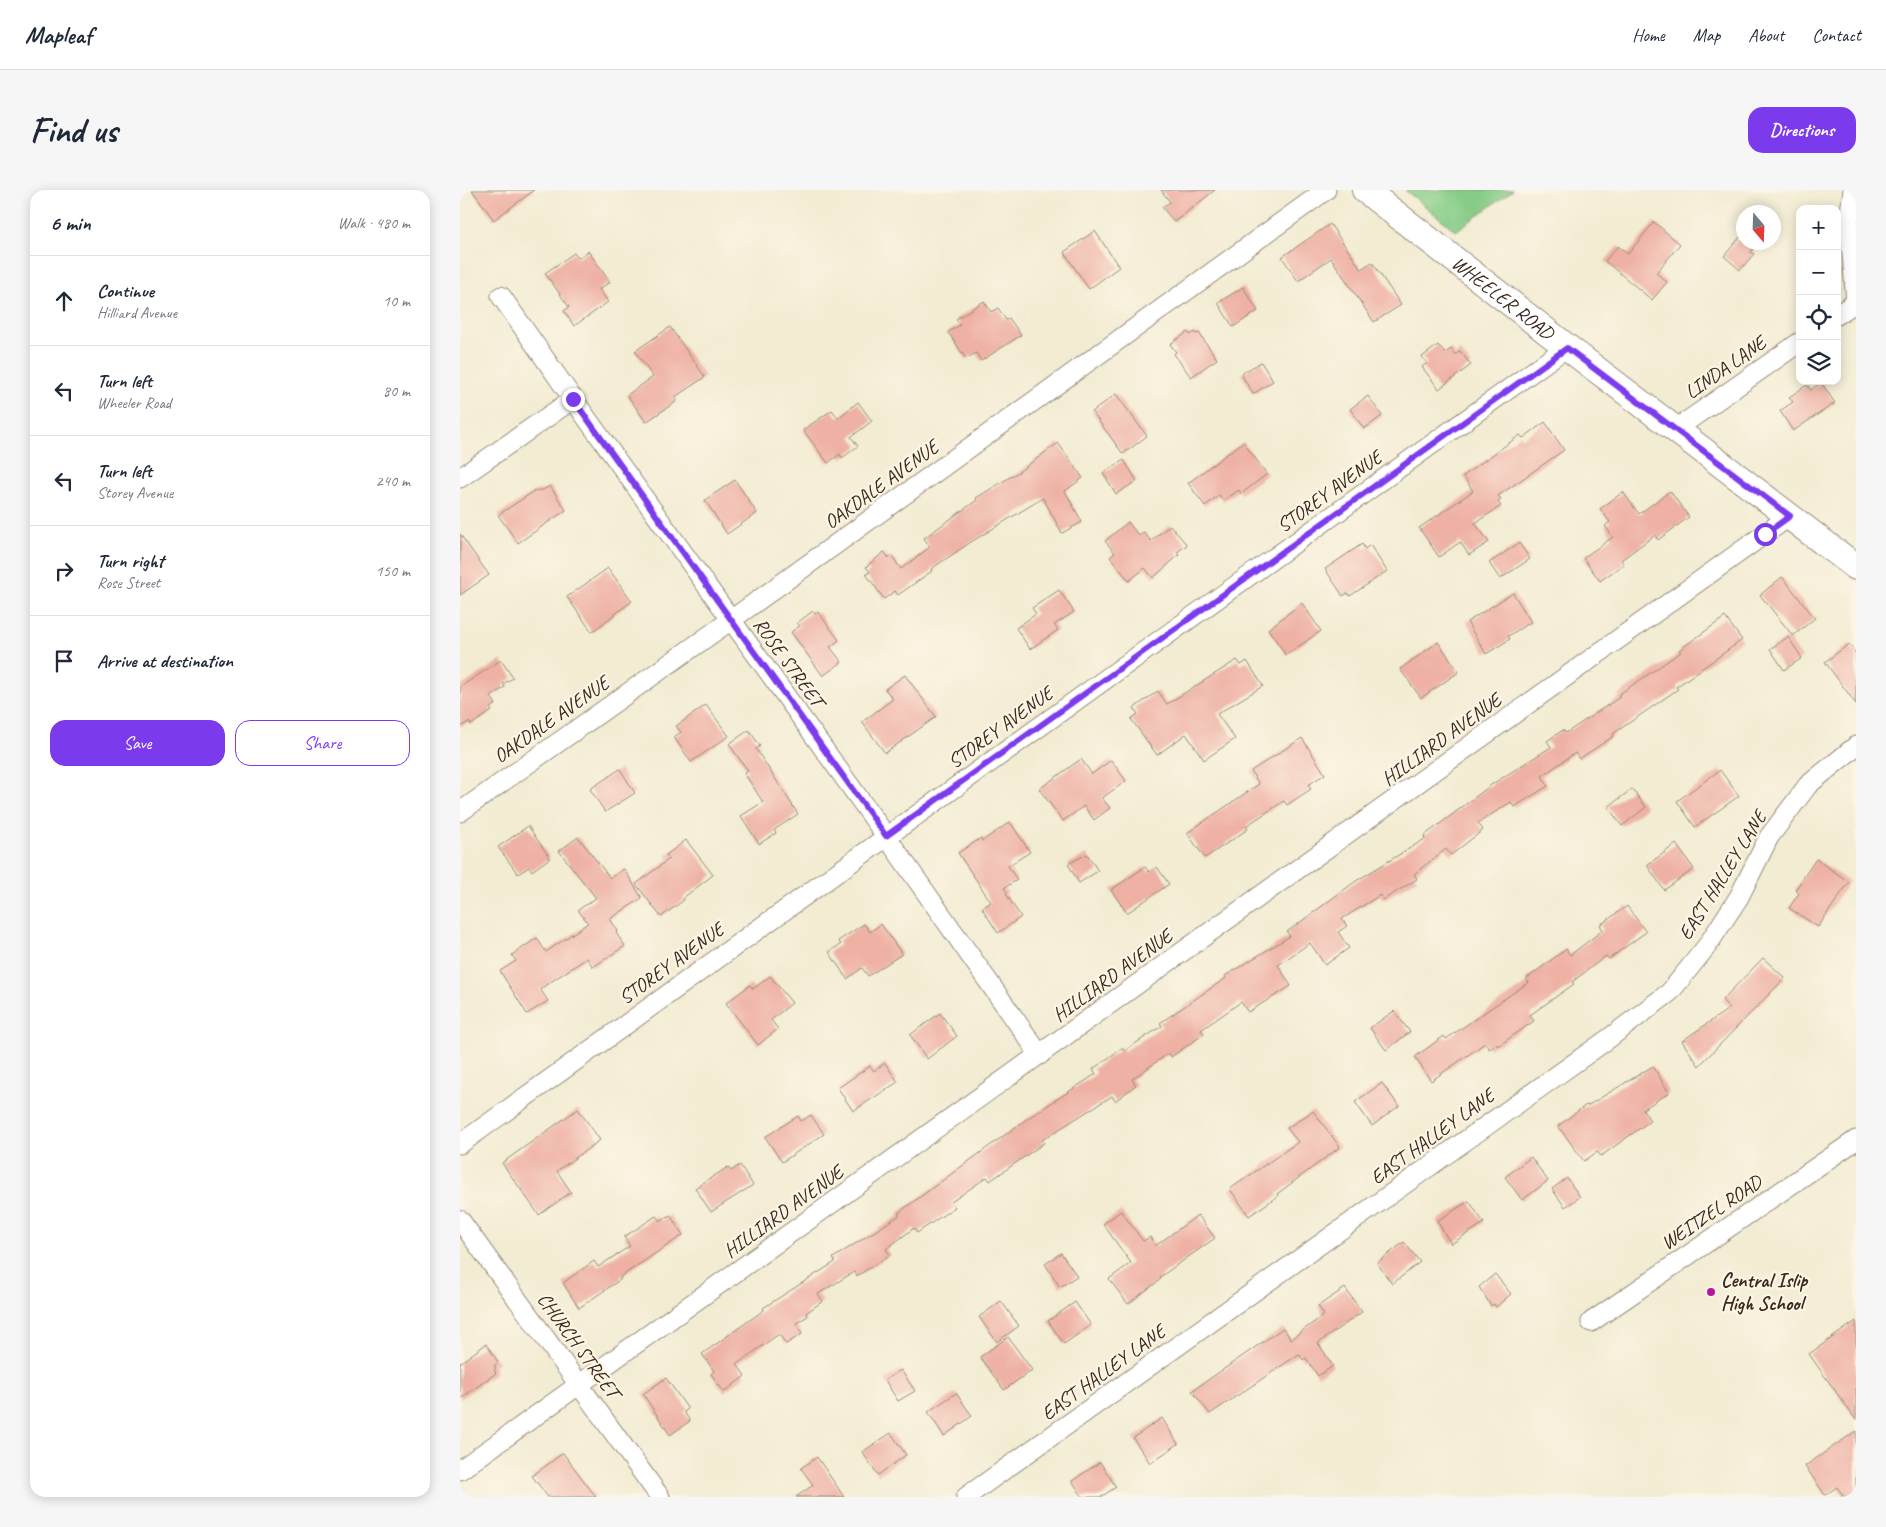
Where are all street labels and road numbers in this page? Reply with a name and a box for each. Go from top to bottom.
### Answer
street label: WHEELER ROAD [1447,250,1561,347]
street label: LINDA LANE [1680,329,1773,404]
street label: OAKDALE AVENUE [819,433,946,534]
street label: STOREY AVENUE [1272,443,1389,538]
street label: ROSE STREET [748,613,832,716]
street label: OAKDALE AVENUE [489,669,616,769]
street label: STOREY AVENUE [943,679,1060,774]
street label: HILLIARD AVENUE [1376,686,1508,791]
street label: EAST HALLEY LANE [1673,804,1774,944]
street label: STOREY AVENUE [614,915,731,1010]
street label: HILLIARD AVENUE [1047,922,1179,1027]
street label: EAST HALLEY LANE [1365,1081,1502,1190]
street label: HILLIARD AVENUE [718,1158,850,1263]
street label: WEITZEL ROAD [1656,1168,1769,1255]
street label: CHURCH STREET [532,1288,628,1407]
street label: EAST HALLEY LANE [1036,1317,1173,1426]

